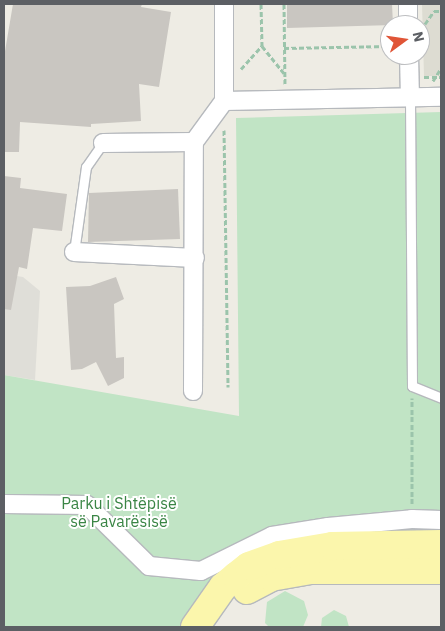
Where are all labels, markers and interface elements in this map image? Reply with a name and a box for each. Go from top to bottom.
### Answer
north arrow [380,15,430,65]
text: N [409,30,429,44]
park label: Parku i Shtëpisë së Pavarësisë [61,493,177,531]

